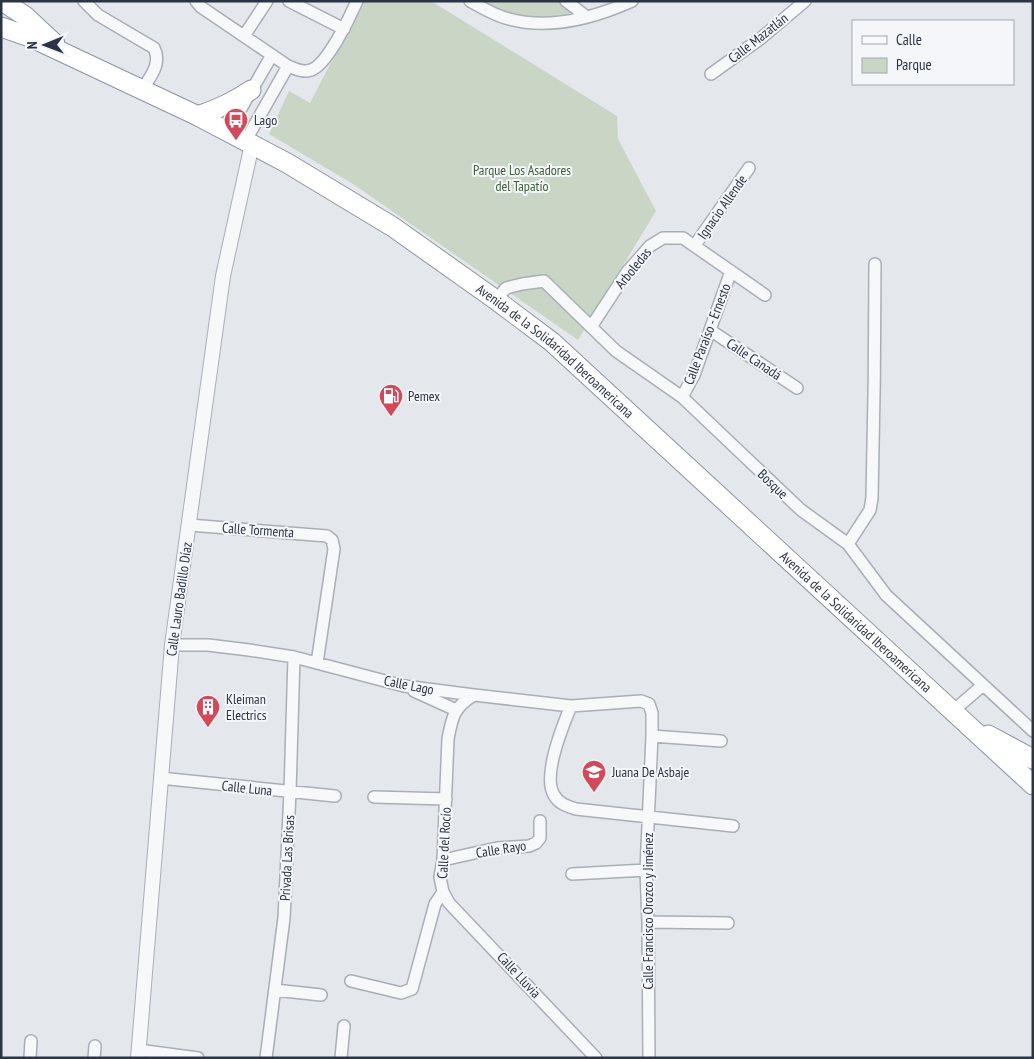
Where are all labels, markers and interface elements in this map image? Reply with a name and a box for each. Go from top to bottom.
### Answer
street label: Calle Mazatlán [724,9,792,67]
north arrow [20,20,70,70]
legend [852,20,1014,85]
text: Calle [896,30,922,49]
text: N [23,41,41,49]
text: Parque [896,55,932,74]
bus stop icon: Lago [223,107,249,141]
place label: Lago [254,111,277,129]
park label: Parque Los Asadores del Tapatío [473,161,571,195]
street label: Ignacio Allende [693,171,751,243]
street label: Arboledas [611,243,655,292]
street label: Avenida de la Solidaridad Iberoamericana [473,280,638,422]
street label: Calle Paraíso - Ernesto [679,281,735,387]
street label: Calle Canadá [723,334,785,384]
fuel station icon: Pemex [378,383,404,417]
place label: Pemex [408,387,440,405]
street label: Bosque [754,465,792,503]
street label: Calle Tormenta [221,519,295,541]
street label: Calle Lauro Badillo Díaz [162,541,196,657]
street label: Avenida de la Solidaridad Iberoamericana [776,547,936,696]
street label: Calle Lago [383,671,435,699]
place label: Kleiman Electrics [226,690,267,724]
building icon: Kleiman Electrics [195,694,221,728]
school or university icon: Juana De Asbaje [581,759,607,793]
place label: Juana De Asbaje [611,763,690,781]
street label: Calle Luna [221,776,273,800]
street label: Calle del Rocío [433,807,455,879]
street label: Privada Las Brisas [276,814,298,901]
street label: Calle Francisco Orozco y Jiménez [639,833,657,989]
street label: Calle Rayo [475,836,527,862]
street label: Calle Lluvia [493,948,545,1002]

